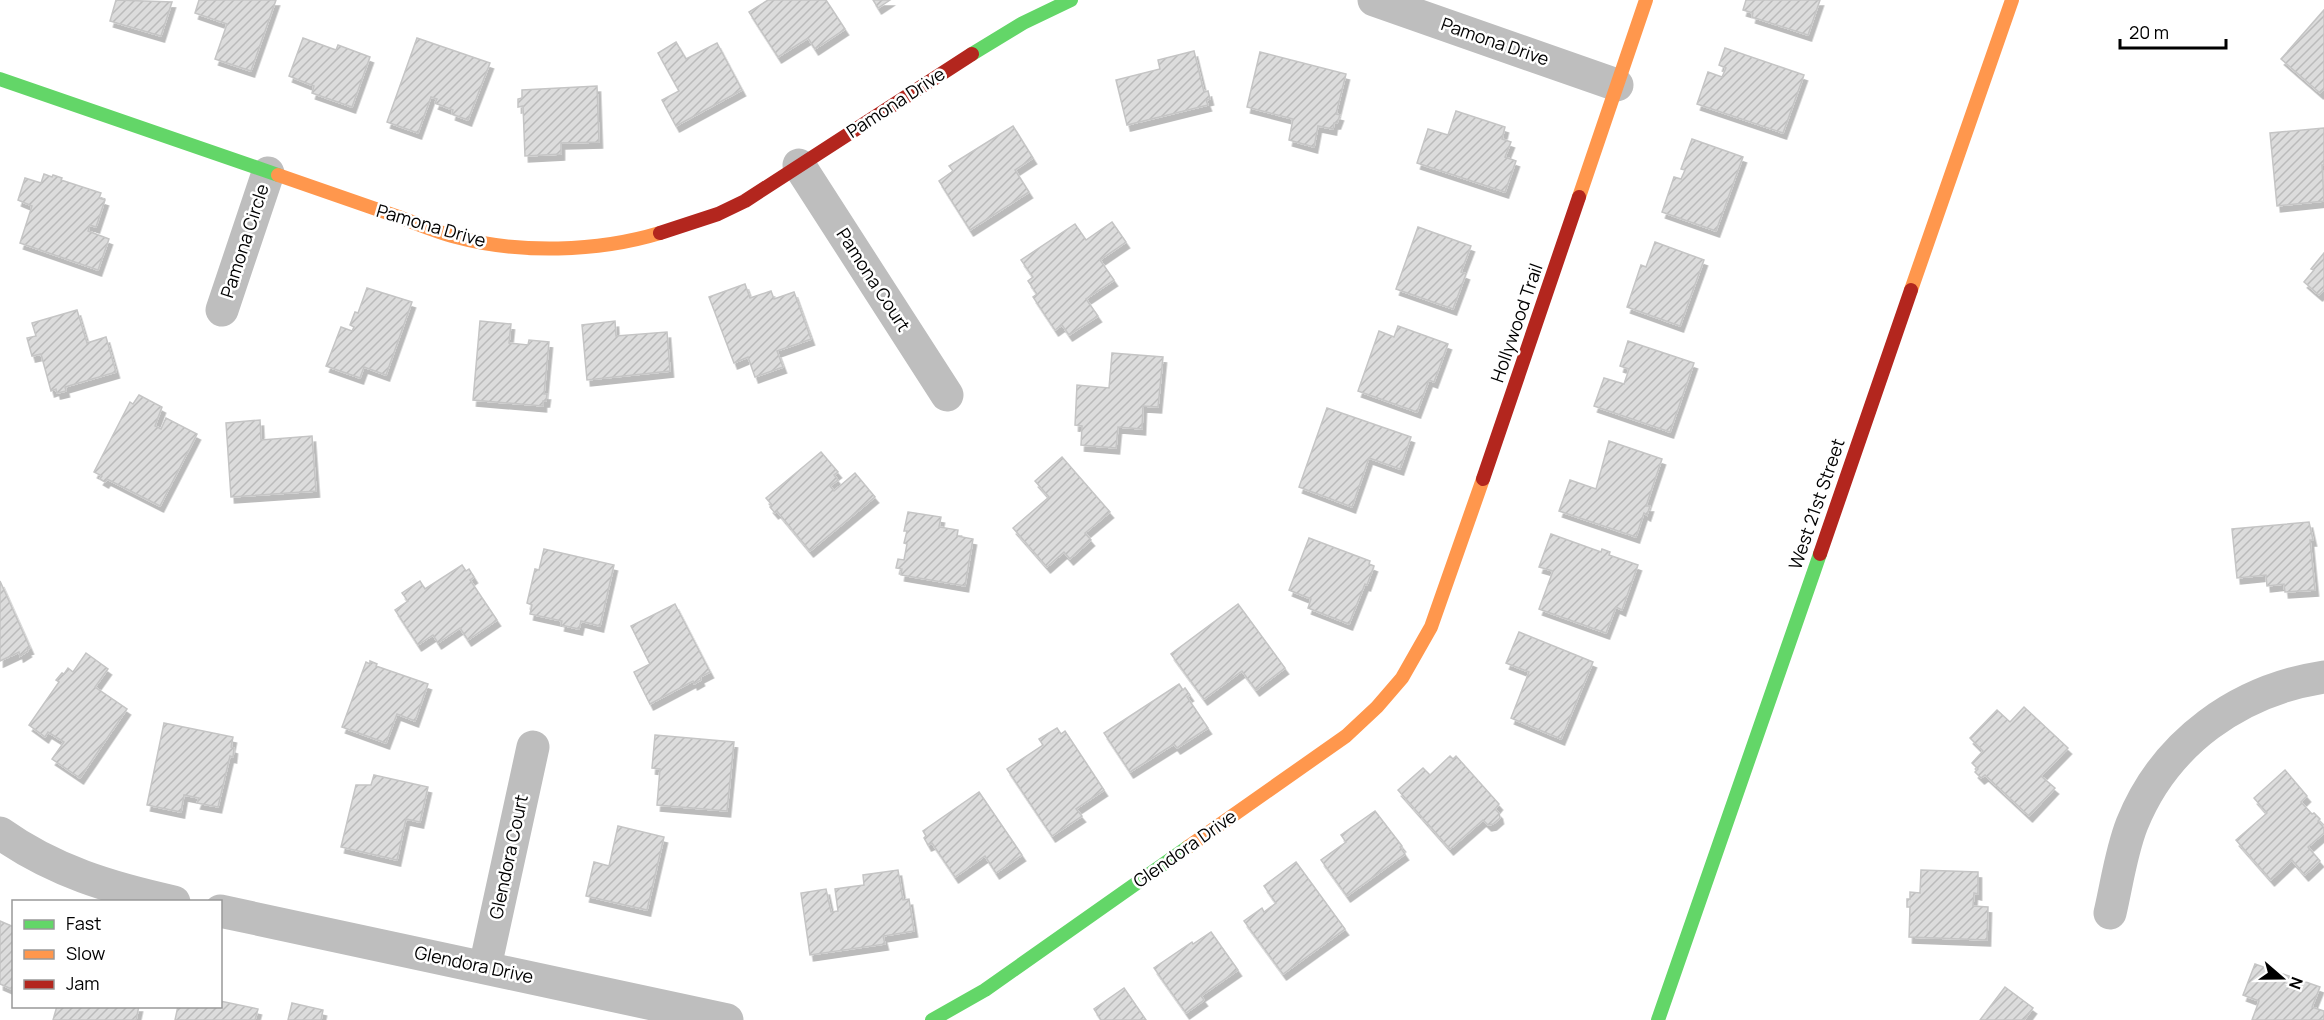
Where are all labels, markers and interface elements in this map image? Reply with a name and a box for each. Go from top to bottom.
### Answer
street label: Pamona Drive [1438,11,1553,71]
scale bar [2120,12,2226,50]
text: 20 m [2129,20,2169,44]
street label: Pamona Drive [842,61,949,143]
street label: Pamona Circle [214,181,274,301]
street label: Pamona Drive [374,198,489,252]
street label: Pamona Court [832,223,916,336]
street label: Hollywood Trail [1484,260,1548,385]
street label: West 21st Street [1782,435,1850,572]
street label: Glendora Court [483,792,533,921]
street label: Glendora Drive [1128,804,1241,893]
legend [12,900,222,1008]
text: Fast [66,911,101,935]
street label: Glendora Drive [413,940,536,988]
text: Slow [66,941,106,965]
north arrow [2252,948,2312,1008]
text: Jam [66,971,100,995]
text: N [2284,974,2308,992]

